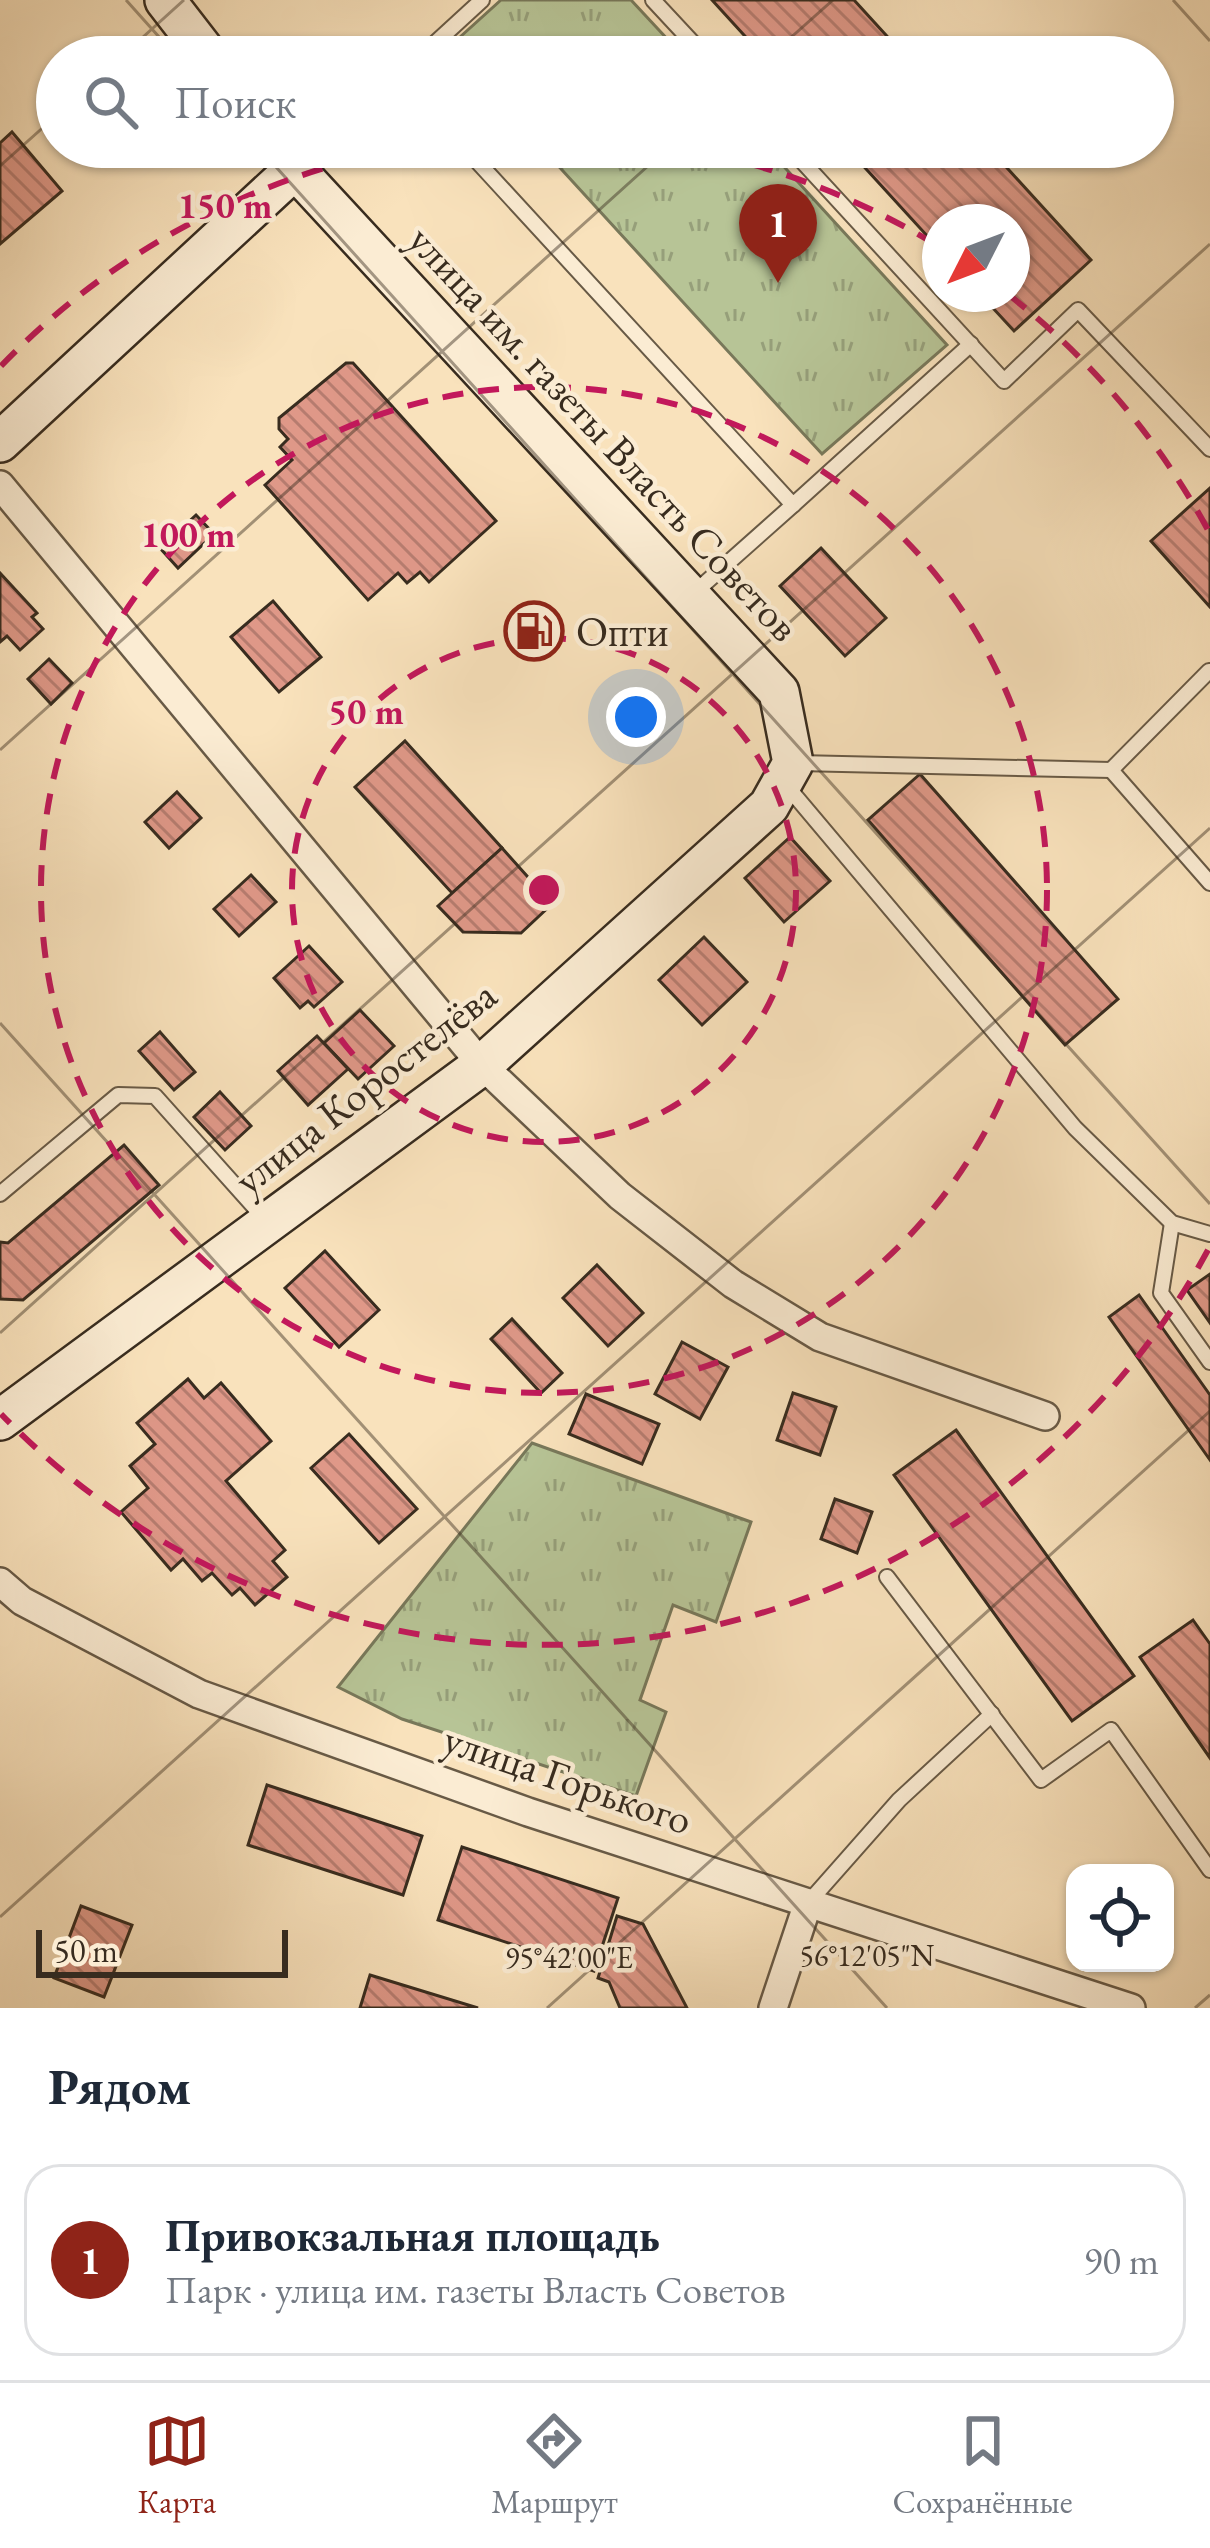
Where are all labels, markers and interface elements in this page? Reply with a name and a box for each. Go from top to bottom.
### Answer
search box [36,36,1174,168]
icon: search [78,69,144,135]
text: Поиск [174,73,296,131]
text: 150 m [178,182,272,229]
pin: 1 [739,184,817,283]
north arrow [922,204,1030,312]
street label: улица им. газеты Власть Советов [396,213,812,653]
text: 100 m [141,511,235,558]
fuel station icon: Опти [503,600,565,662]
place label: Опти [576,604,669,659]
your location [606,687,666,747]
text: 50 m [328,688,404,735]
centre of rings [523,869,565,911]
street label: улица Коростелёва [223,967,508,1207]
street label: улица Горького [437,1711,699,1847]
map controls [1066,1864,1174,1972]
button: locate [1066,1864,1174,1972]
scale bar [36,1924,288,1977]
text: 50 m [54,1929,118,1972]
text: 56°12'05"N [800,1936,935,1975]
text: 95°42'00"E [505,1938,633,1977]
text: Рядом [48,2053,191,2119]
text: Привокзальная площадь [165,2206,660,2264]
text: 1 [80,2235,100,2286]
text: 90 m [1083,2235,1159,2286]
text: Парк · улица им. газеты Власть Советов [165,2264,786,2315]
tab: Карта [137,2408,216,2523]
tab: Маршрут [491,2408,618,2523]
tab: Сохранённые [893,2408,1073,2523]

